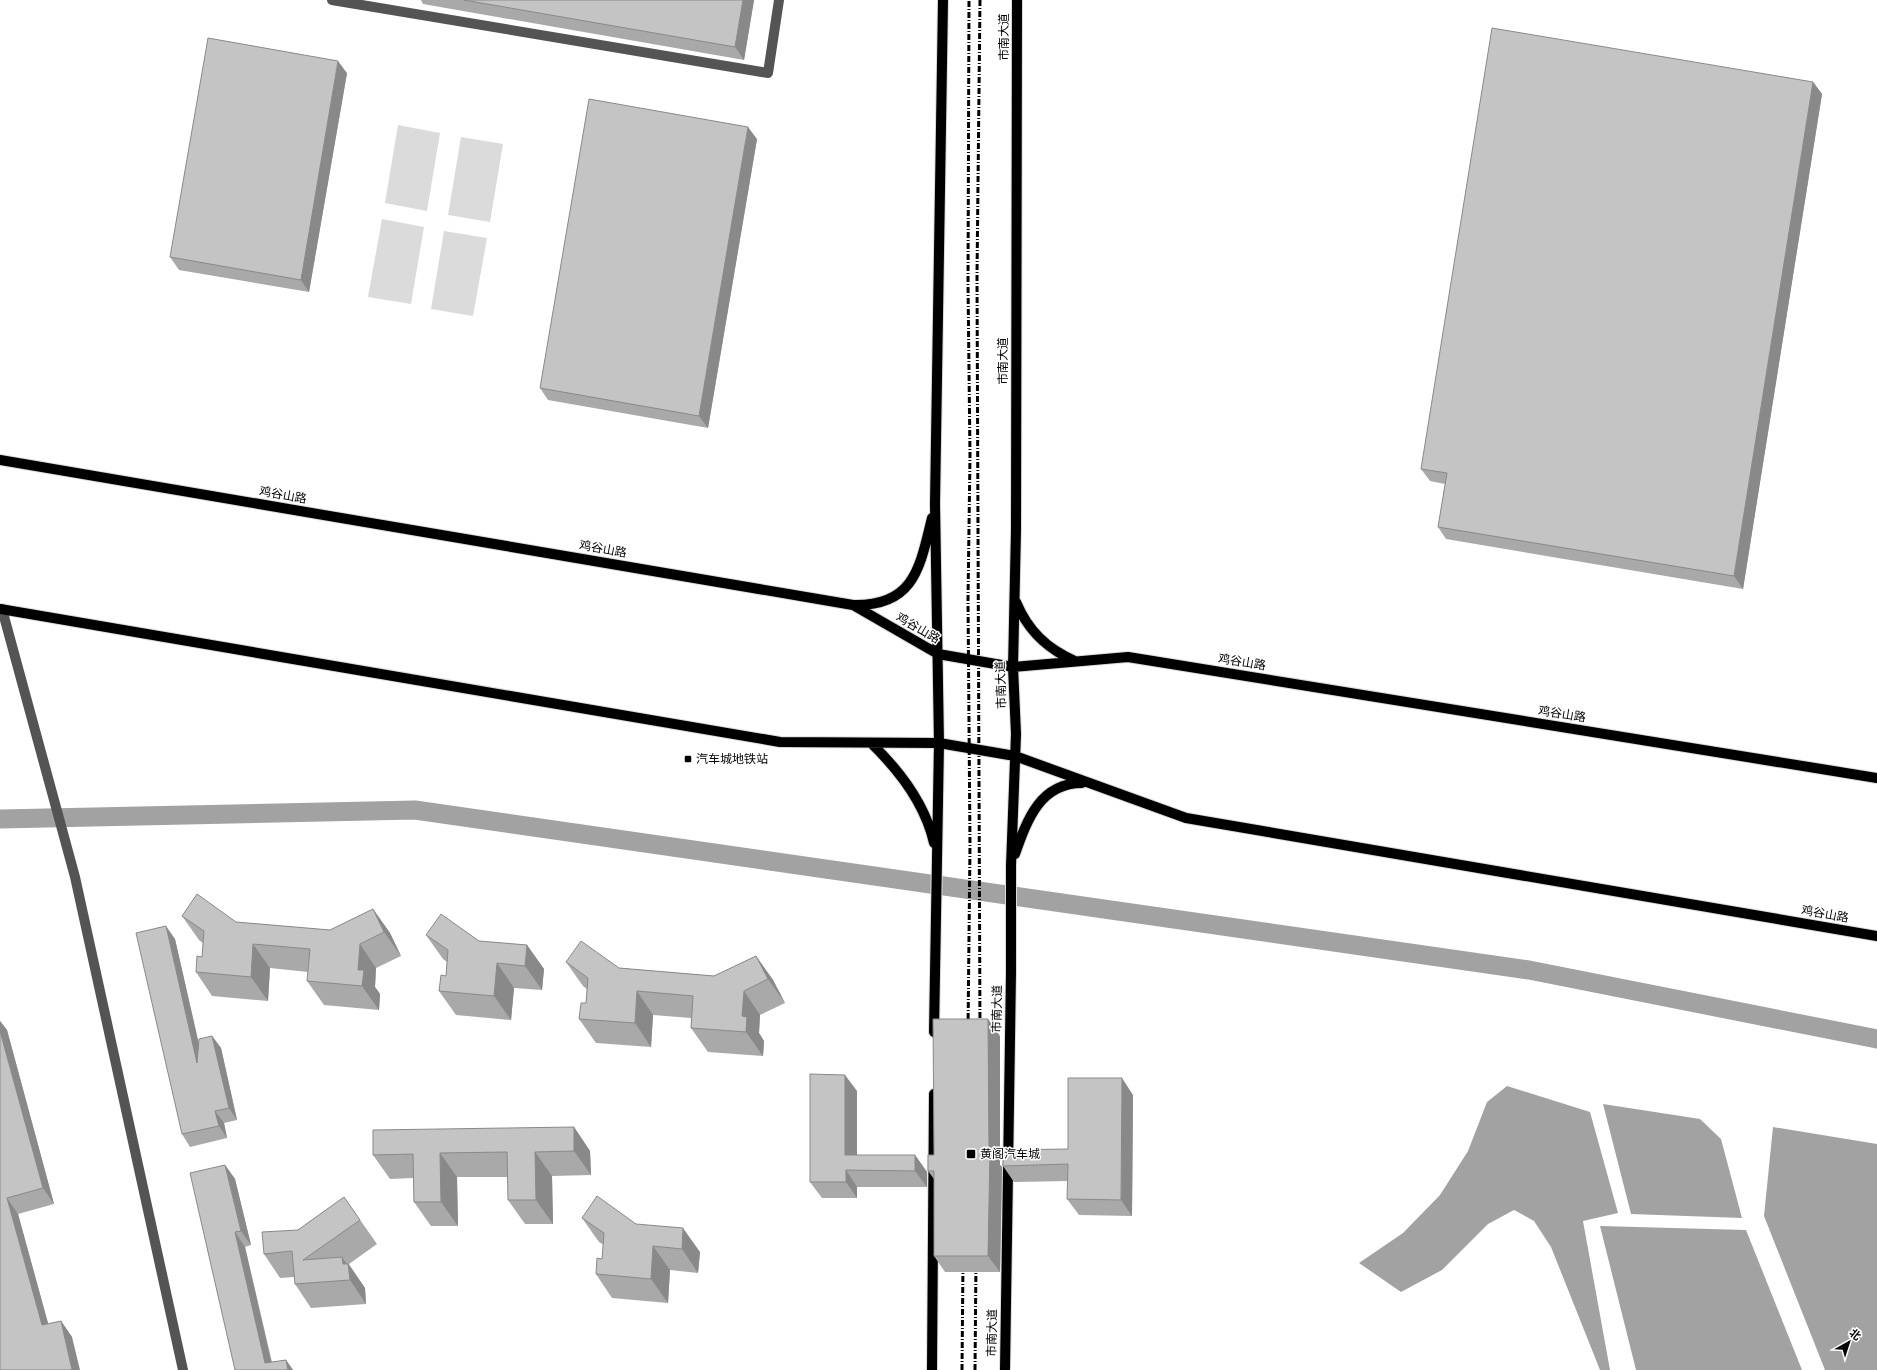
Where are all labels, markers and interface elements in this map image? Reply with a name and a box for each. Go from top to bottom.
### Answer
street label: 市南大道 [995,13,1012,61]
street label: 市南大道 [994,337,1011,385]
street label: 鸡谷山路 [258,482,308,507]
street label: 鸡谷山路 [578,536,628,561]
street label: 鸡谷山路 [893,608,943,647]
street label: 鸡谷山路 [1217,649,1267,674]
street label: 市南大道 [991,661,1010,709]
street label: 鸡谷山路 [1537,701,1587,726]
place label: 汽车城地铁站 [696,750,768,767]
marker: 汽车城地铁站 [683,754,693,764]
street label: 鸡谷山路 [1800,901,1850,926]
street label: 市南大道 [988,985,1005,1033]
place label: 黄阁汽车城 [980,1145,1040,1162]
marker: 黄阁汽车城 [965,1148,977,1160]
street label: 市南大道 [983,1309,1000,1357]
north arrow [1829,1322,1869,1362]
text: 北 [1847,1325,1865,1343]

